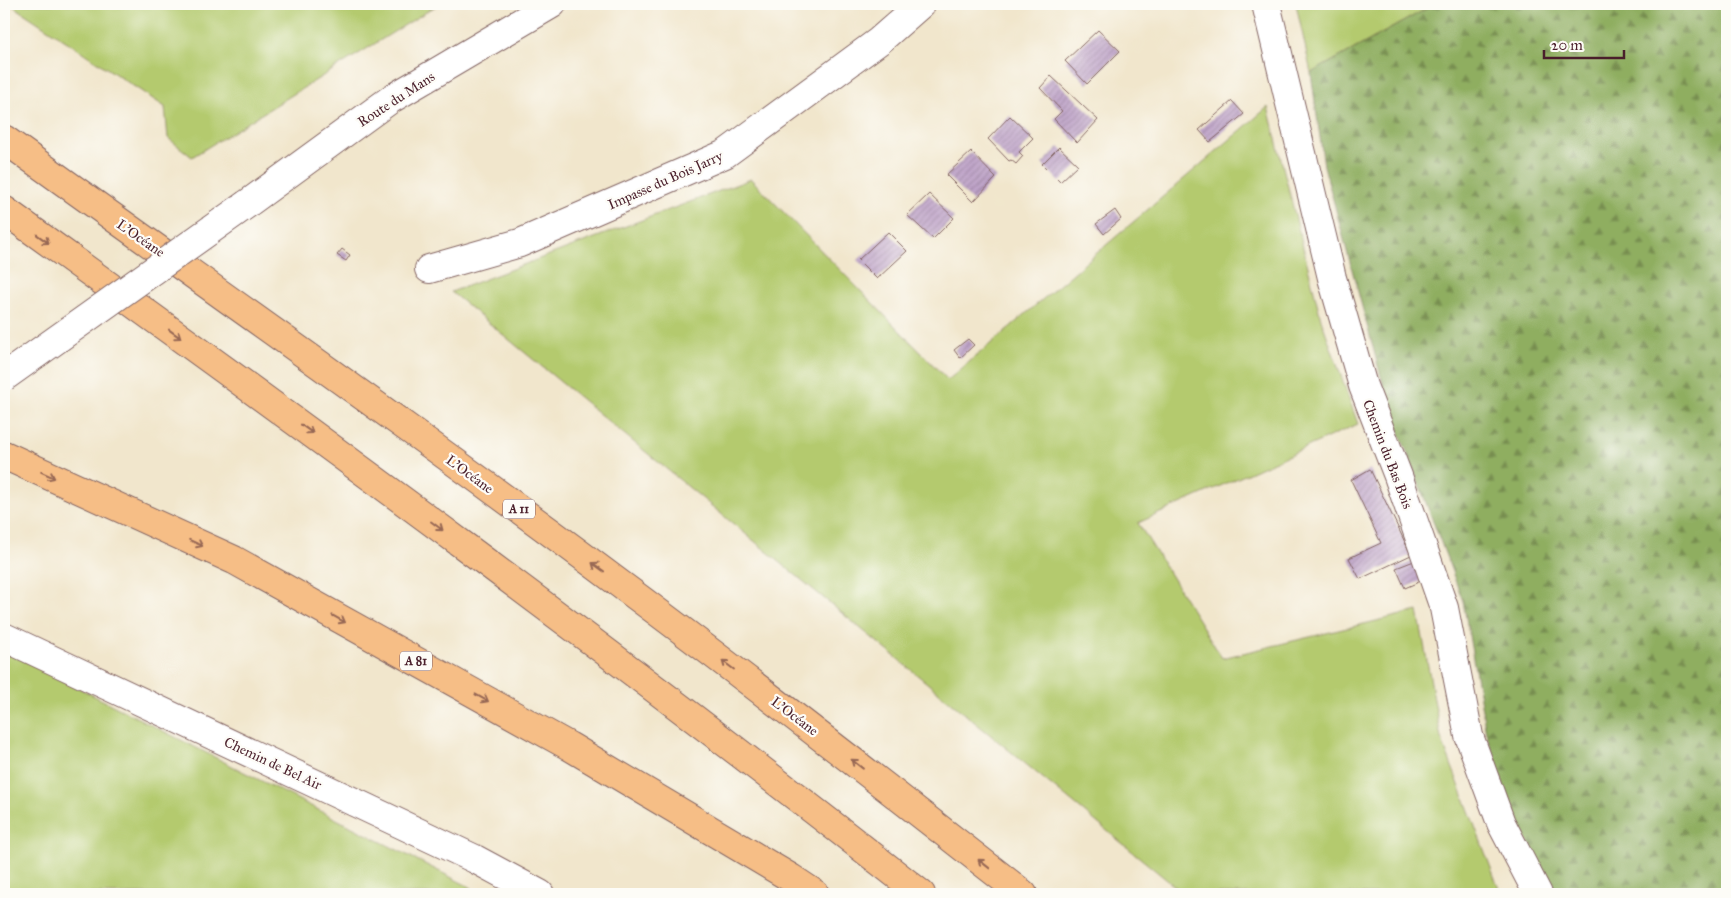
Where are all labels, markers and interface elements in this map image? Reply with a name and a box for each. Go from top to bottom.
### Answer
scale bar [1544,28,1624,60]
text: 20 m [1551,36,1583,54]
street label: Route du Mans [354,68,438,131]
street label: Impasse du Bois Jarry [605,147,726,214]
street label: L’Océane [114,216,168,261]
one-way arrow [36,234,50,244]
one-way arrow [168,329,182,339]
street label: Chemin du Bas Bois [1359,397,1416,511]
one-way arrow [299,424,313,435]
street label: L’Océane [443,452,497,497]
one-way arrow [40,471,55,481]
road number: A 11 [503,499,535,518]
one-way arrow [430,521,444,531]
one-way arrow [188,539,203,548]
one-way arrow [591,562,605,572]
one-way arrow [332,614,347,624]
road number: A 81 [400,651,432,670]
one-way arrow [721,660,735,670]
one-way arrow [474,693,488,703]
street label: L’Océane [768,693,822,740]
street label: Chemin de Bel Air [221,733,325,794]
one-way arrow [851,758,864,769]
one-way arrow [978,859,991,870]

